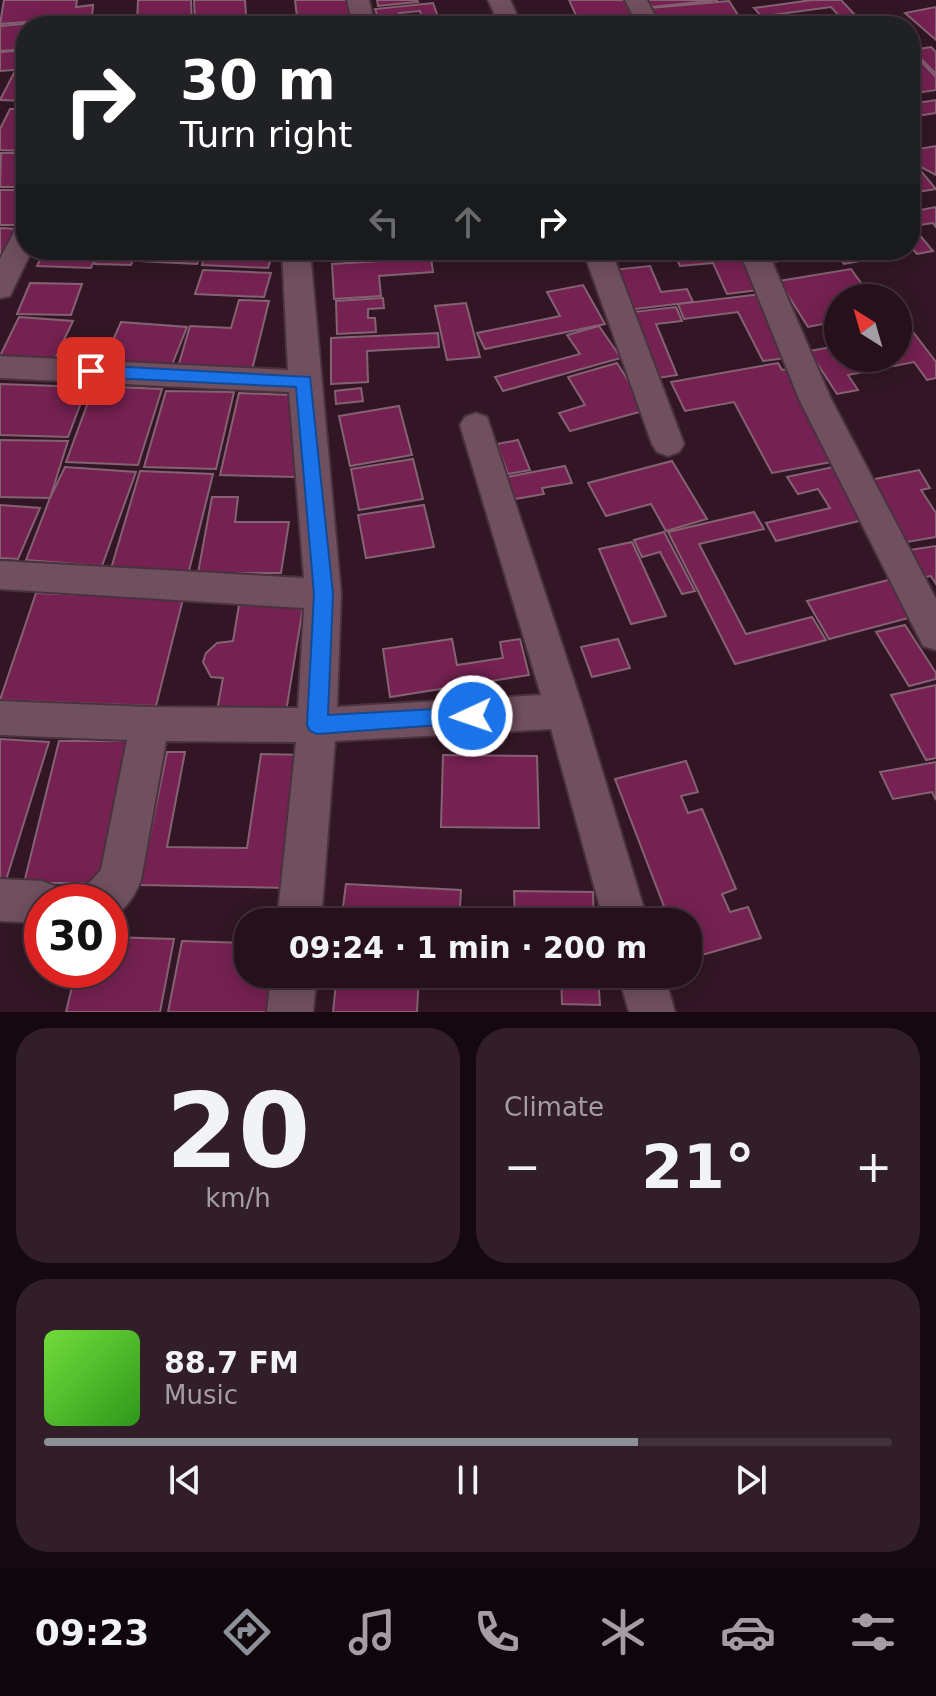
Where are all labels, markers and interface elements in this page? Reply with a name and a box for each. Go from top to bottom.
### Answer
text: 30 m [180,47,336,112]
icon: right [48,48,152,152]
text: Turn right [180,114,352,155]
icon: left [362,200,406,244]
icon: ahead [446,200,490,244]
icon: right [530,200,574,244]
north arrow [824,284,912,372]
map controls [824,284,912,372]
pin [57,337,125,405]
icon: arrive [69,349,113,393]
position arrow [430,674,514,758]
speed limit sign: 30 [24,884,128,988]
text: 09:24 · 1 min · 200 m [289,930,647,965]
text: 20 [166,1070,310,1192]
text: Climate [504,1092,604,1122]
text: 21° [641,1132,755,1202]
text: − [504,1141,541,1192]
text: + [855,1141,892,1192]
text: km/h [205,1183,271,1213]
text: 88.7 FM [164,1345,299,1380]
text: Music [164,1380,238,1410]
icon: previous [163,1458,207,1502]
icon: pause [446,1458,490,1502]
icon: next [729,1458,773,1502]
icon: directions [219,1604,275,1660]
icon: music [344,1604,400,1660]
icon: phone [469,1604,525,1660]
icon: climate [595,1604,651,1660]
icon: car [720,1604,776,1660]
icon: filters [845,1604,901,1660]
text: 09:23 [35,1612,149,1653]

